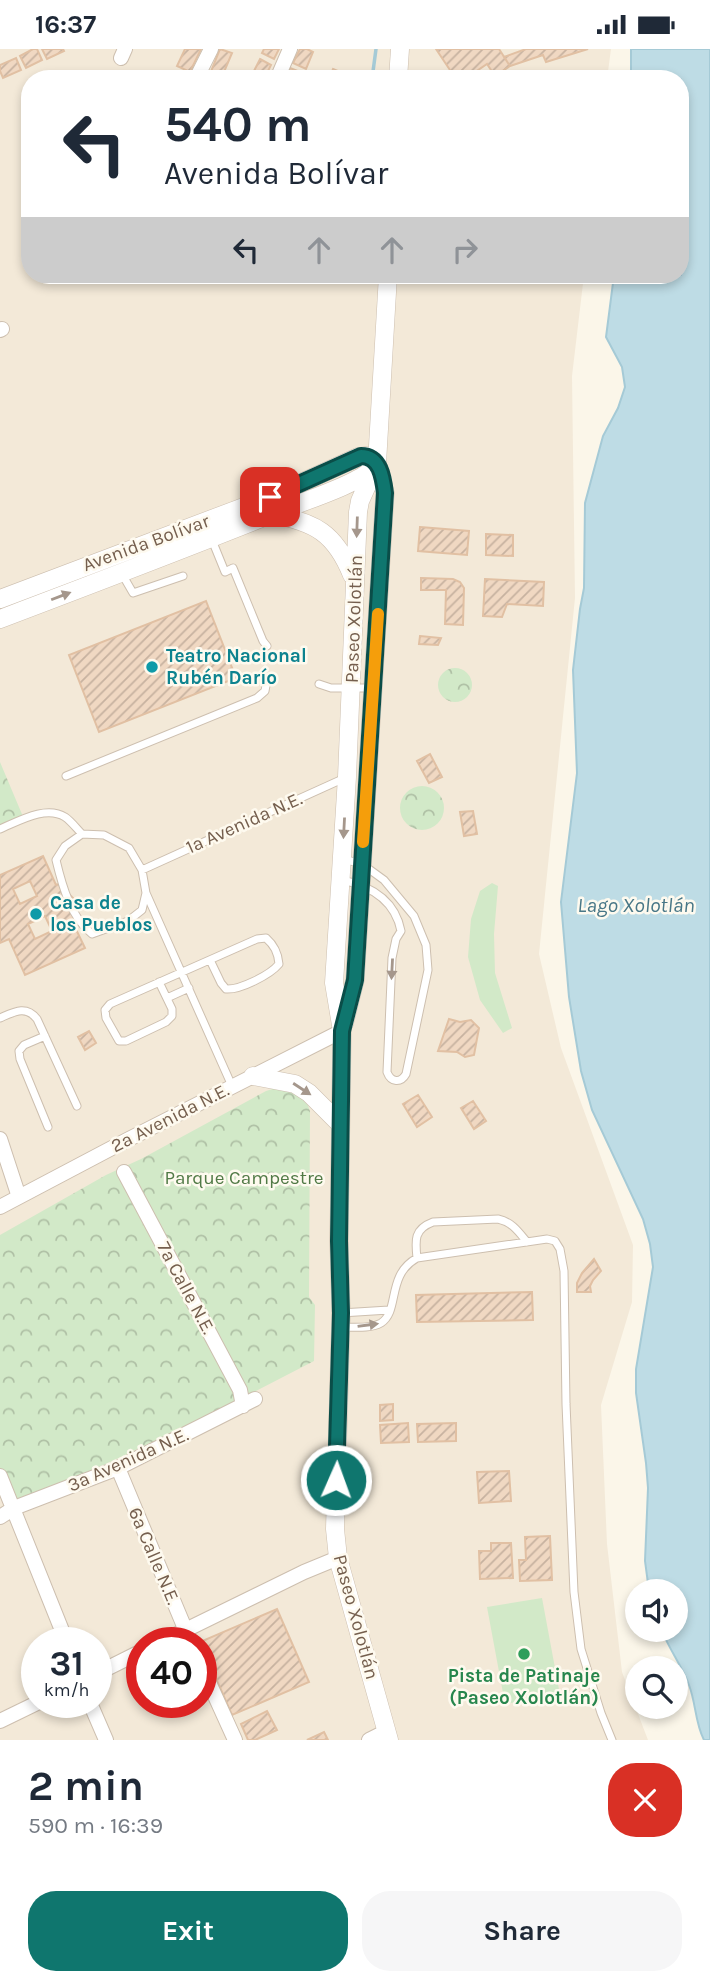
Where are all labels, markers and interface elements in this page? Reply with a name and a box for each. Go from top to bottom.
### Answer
text: 16:37 [35,9,96,40]
text: 540 m [164,96,312,153]
icon: left [49,98,140,189]
text: Avenida Bolívar [164,155,388,192]
icon: left [227,231,265,269]
icon: ahead [300,231,338,269]
icon: ahead [373,231,411,269]
icon: right [446,231,484,269]
pin [240,467,300,527]
icon: arrive [251,478,289,516]
street label: Avenida Bolívar [80,510,212,576]
one-way arrow [351,516,362,538]
street label: Paseo Xolotlán [341,555,367,683]
one-way arrow [51,591,72,602]
place label: Teatro Nacional Rubén Darío [166,645,307,689]
marker: Teatro Nacional Rubén Darío [144,659,160,675]
street label: 1a Avenida N.E. [182,788,306,858]
one-way arrow [339,817,350,839]
place label: Casa de los Pueblos [50,892,153,936]
water label: Lago Xolotlán [577,893,695,917]
marker: Casa de los Pueblos [28,906,44,922]
one-way arrow [386,958,397,980]
street label: 2a Avenida N.E. [107,1079,233,1157]
one-way arrow [292,1083,312,1096]
park label: Parque Campestre [164,1167,324,1189]
street label: 7a Calle N.E. [152,1238,220,1338]
one-way arrow [357,1319,379,1330]
street label: 3a Avenida N.E. [64,1424,192,1496]
position arrow [299,1443,373,1517]
street label: 6a Calle N.E. [124,1504,184,1608]
street label: Paseo Xolotlán [329,1552,383,1682]
map controls [625,1579,688,1719]
button: sound [625,1579,688,1642]
speed limit sign: 40 [126,1627,217,1718]
text: 31 [49,1643,84,1684]
marker: Pista de Patinaje (Paseo Xolotlán) [516,1646,532,1662]
button: search [625,1656,688,1719]
place label: Pista de Patinaje (Paseo Xolotlán) [448,1665,600,1709]
text: km/h [44,1679,89,1701]
text: 2 min [28,1761,144,1811]
button: close [608,1763,682,1837]
text: 590 m · 16:39 [28,1812,163,1839]
button: Exit [28,1891,348,1971]
button: Share [362,1891,682,1971]

